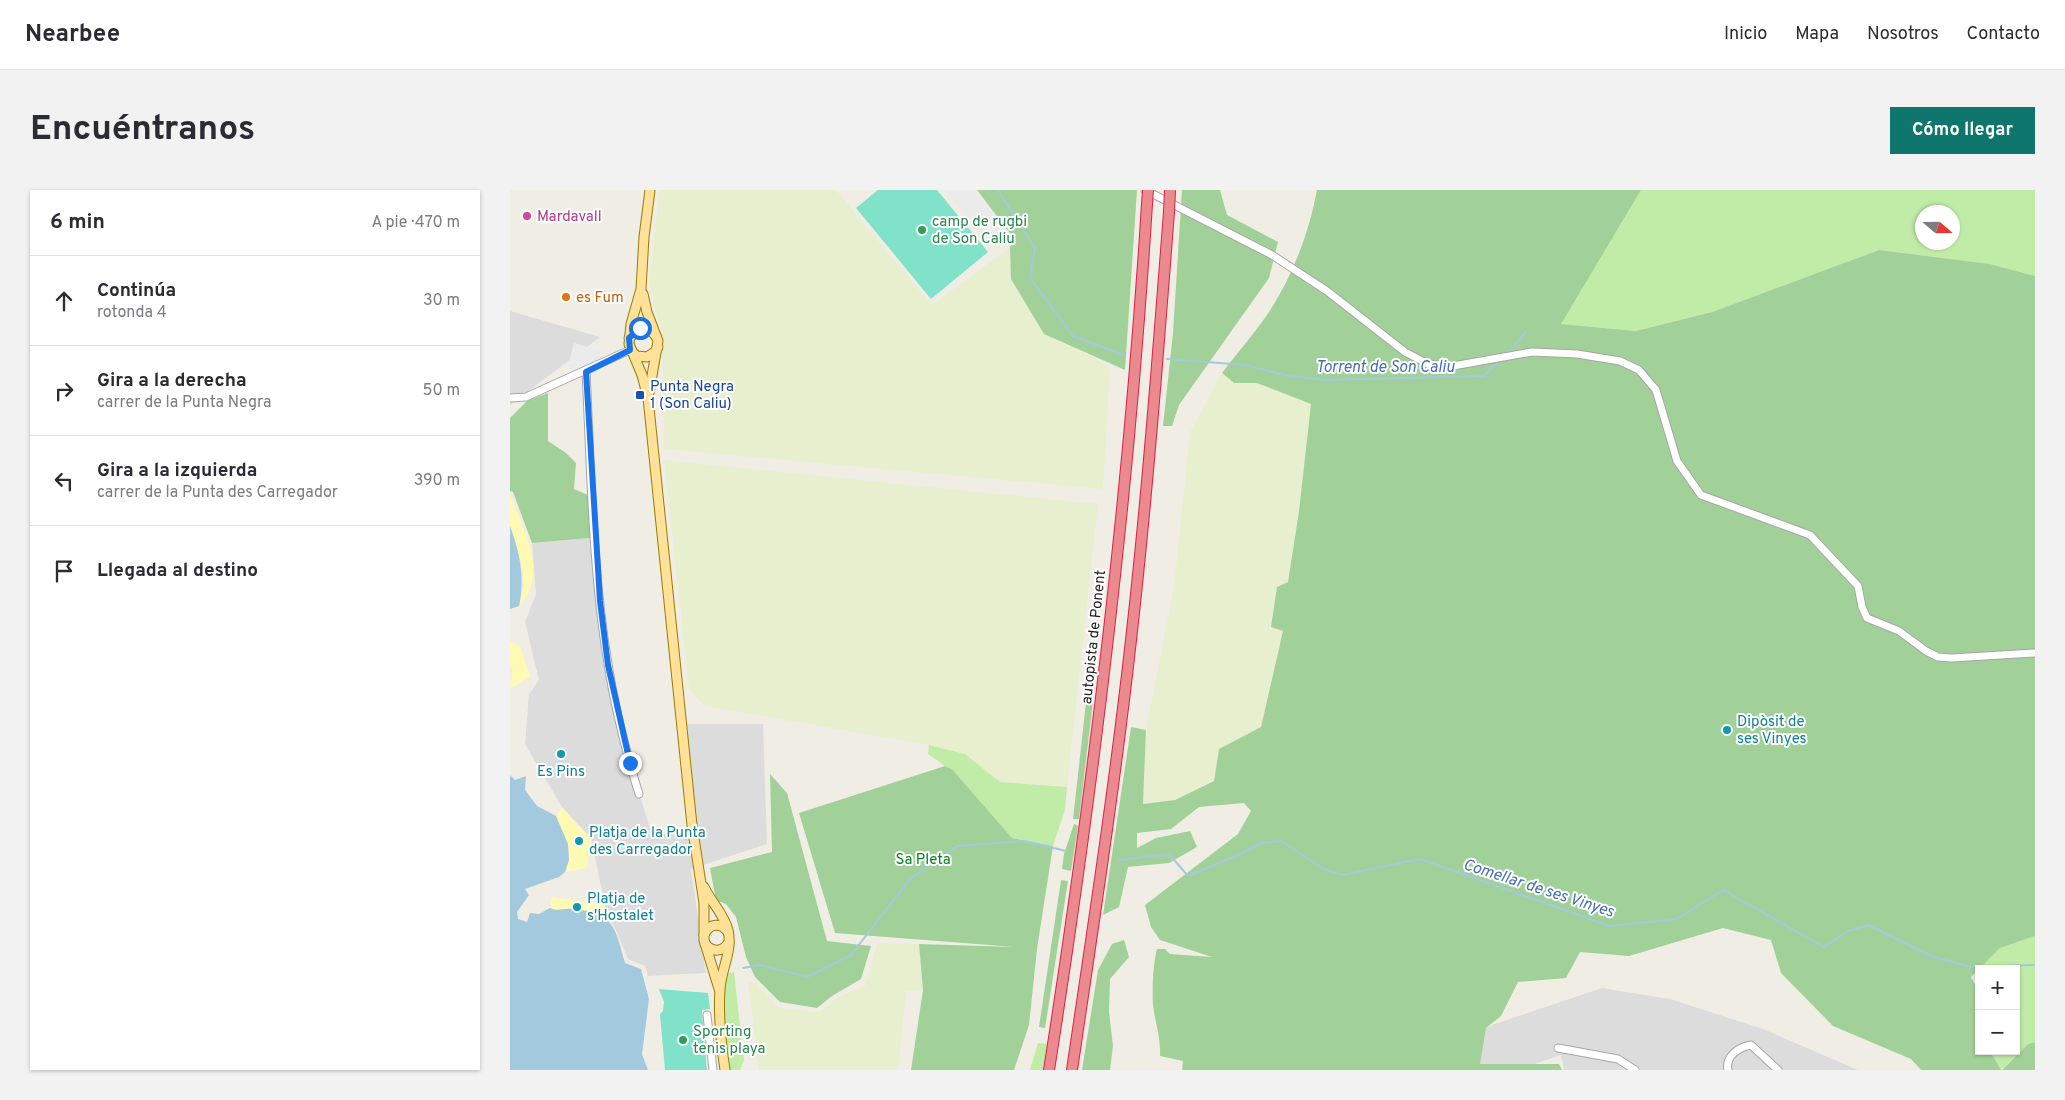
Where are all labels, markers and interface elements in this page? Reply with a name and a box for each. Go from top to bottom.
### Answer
text: Nearbee [25,20,120,50]
text: Inicio [1724,23,1767,46]
text: Mapa [1795,23,1839,46]
text: Nosotros [1867,23,1939,46]
text: Contacto [1967,23,2040,46]
button: Cómo llegar [1890,107,2035,154]
text: Encuéntranos [30,108,255,152]
north arrow [1915,205,1960,250]
place label: Mardavall [537,208,602,227]
text: 6 min [50,209,105,236]
marker: Mardavall [521,210,533,222]
text: A pie · 470 m [372,213,460,233]
place label: camp de rugbi de Son Caliu [932,213,1027,249]
marker: camp de rugbi de Son Caliu [916,224,928,236]
text: Continúa [97,279,176,303]
icon: ahead [50,287,78,315]
place label: es Fum [576,289,624,308]
text: 30 m [423,291,460,311]
marker: es Fum [560,291,572,303]
text: rotonda 4 [97,303,167,323]
route start [629,317,652,340]
water label: Torrent de Son Caliu [1316,358,1455,378]
text: Gira a la derecha [97,369,247,393]
icon: right [50,377,78,405]
place label: Punta Negra 1 (Son Caliu) [650,378,734,414]
text: 50 m [423,381,460,401]
marker: Punta Negra 1 (Son Caliu) [634,389,646,401]
text: carrer de la Punta Negra [97,393,271,413]
text: Gira a la izquierda [97,459,257,483]
icon: left [50,467,78,495]
text: 390 m [414,471,460,491]
text: carrer de la Punta des Carregador [97,483,338,503]
icon: arrive [50,557,78,585]
text: Llegada al destino [97,559,258,583]
street label: autopista de Ponent [1078,569,1111,705]
place label: Dipòsit de ses Vinyes [1737,713,1807,749]
marker: Dipòsit de ses Vinyes [1721,724,1733,736]
marker: Es Pins [555,748,567,760]
route end [619,752,642,775]
place label: Es Pins [537,763,585,782]
place label: Platja de la Punta des Carregador [589,824,706,860]
marker: Platja de la Punta des Carregador [573,835,585,847]
park label: Sa Pleta [895,851,951,870]
water label: Comellar de ses Vinyes [1460,855,1617,923]
place label: Platja de s'Hostalet [587,890,654,926]
marker: Platja de s'Hostalet [571,901,583,913]
map controls [1975,965,2020,1055]
button: + [1975,965,2020,1010]
button: − [1975,1010,2020,1055]
place label: Sporting tenis playa [693,1023,765,1059]
marker: Sporting tenis playa [677,1034,689,1046]

